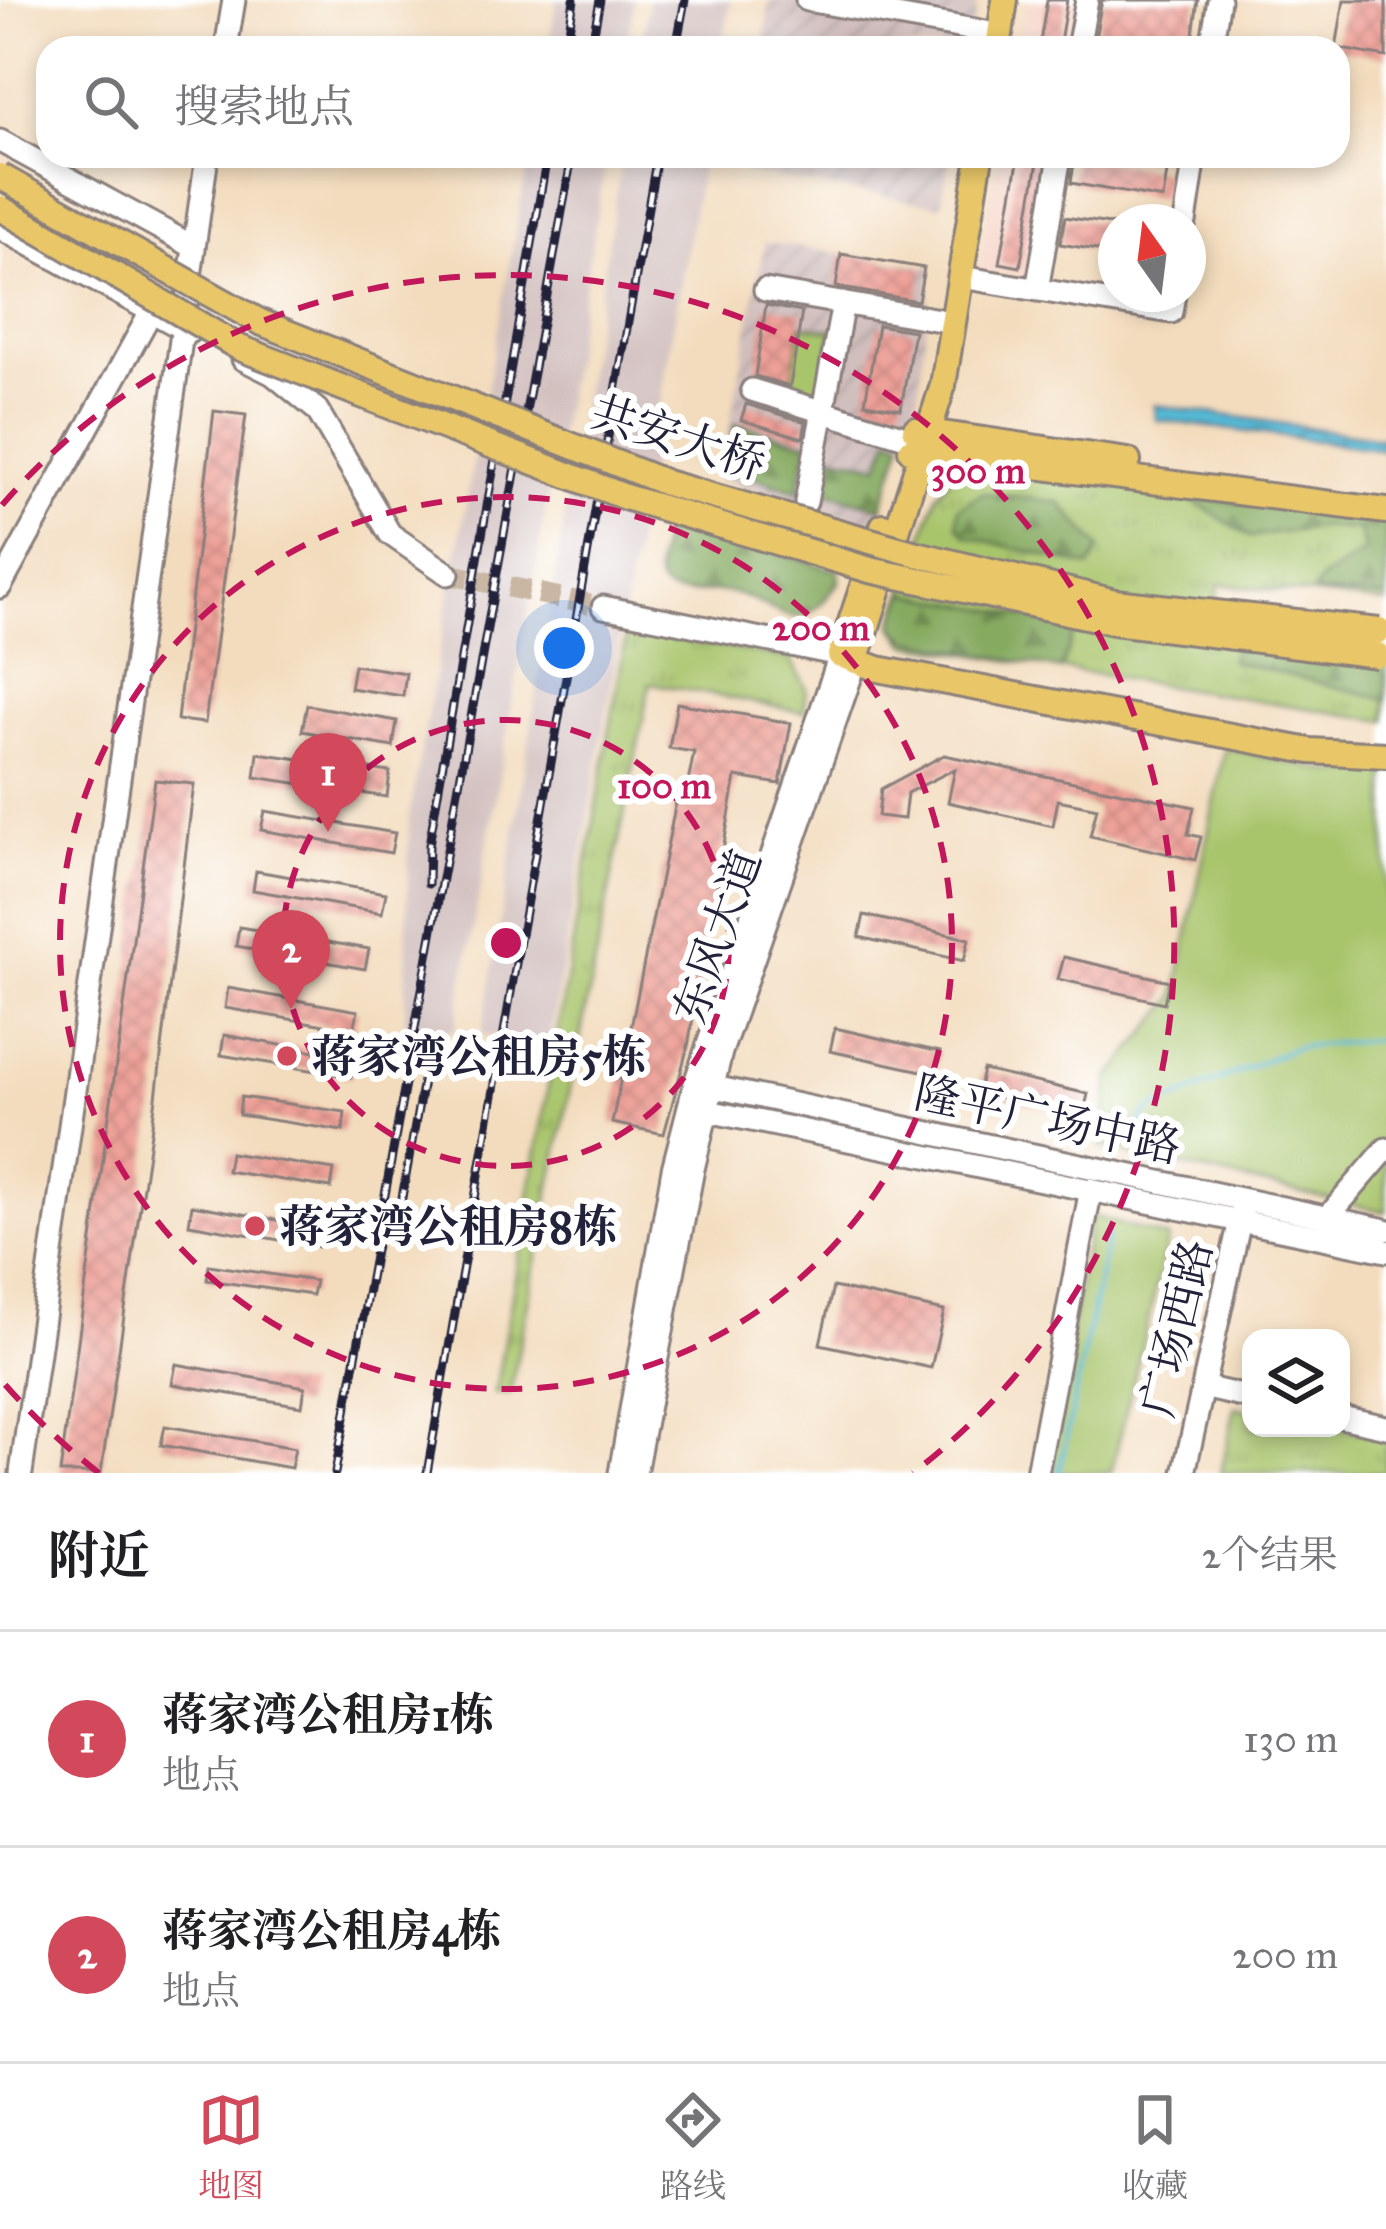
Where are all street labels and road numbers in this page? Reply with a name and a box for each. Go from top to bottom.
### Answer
street label: 共安大桥 [585,384,773,491]
street label: 东风大道 [662,842,773,1030]
street label: 隆平广场中路 [910,1065,1186,1174]
street label: 广场西路 [1129,1234,1224,1422]

